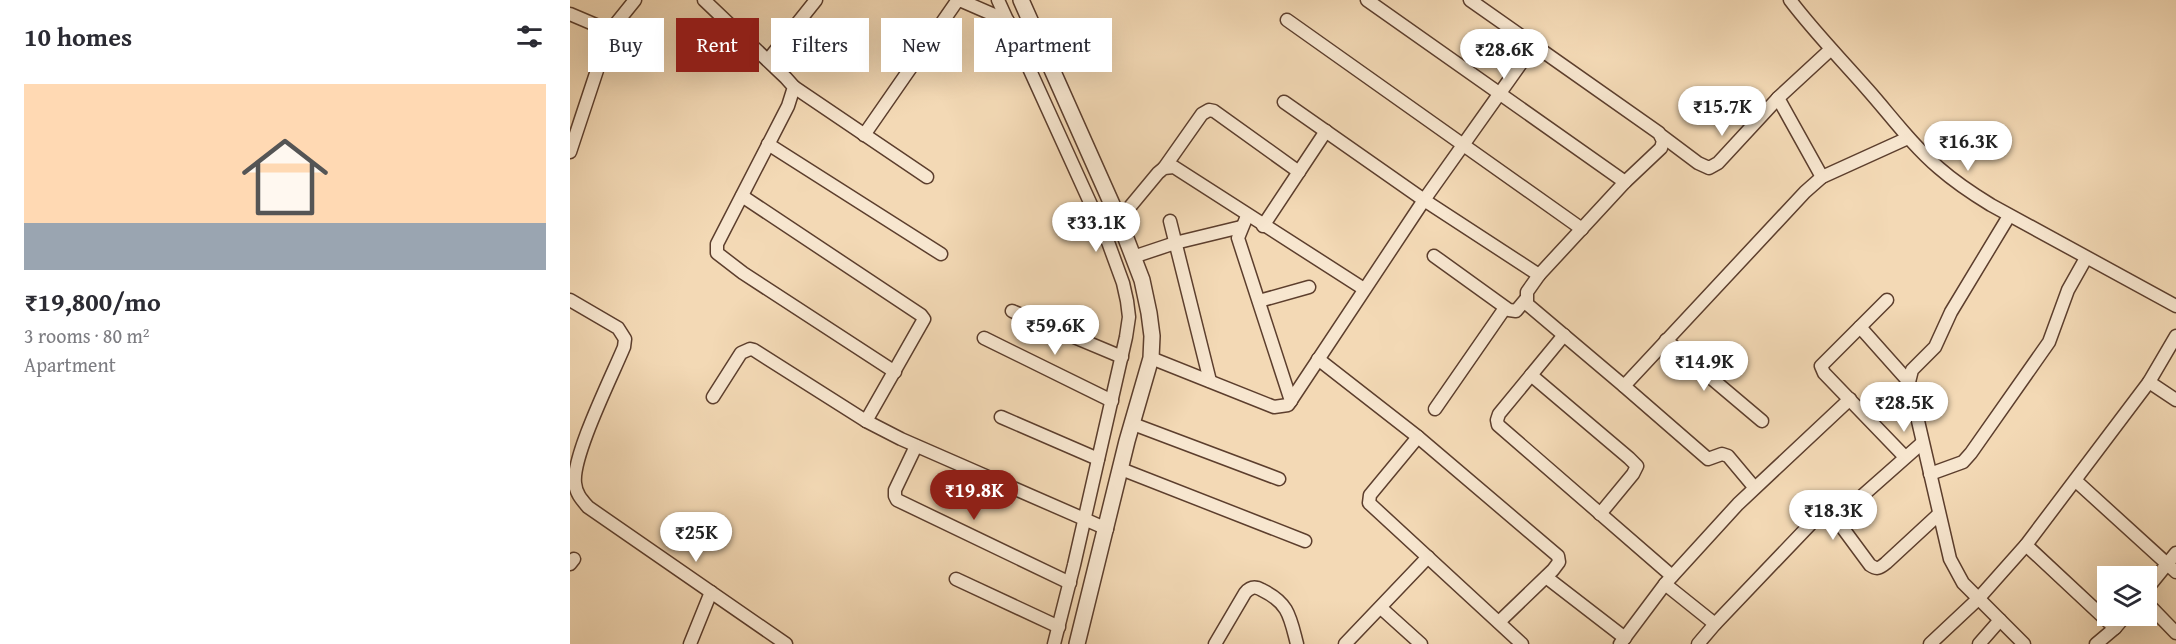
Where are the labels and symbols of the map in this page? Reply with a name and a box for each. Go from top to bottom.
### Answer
pin: ₹28.6K [1455,29,1553,80]
pin: ₹15.7K [1673,86,1771,137]
pin: ₹16.3K [1919,121,2017,172]
pin: ₹33.1K [1047,202,1145,253]
pin: ₹59.6K [1006,305,1104,356]
pin: ₹14.9K [1655,341,1753,392]
pin: ₹28.5K [1855,382,1953,433]
pin: ₹19.8K [925,470,1023,521]
pin: ₹18.3K [1784,490,1882,541]
pin: ₹25K [660,512,732,563]

